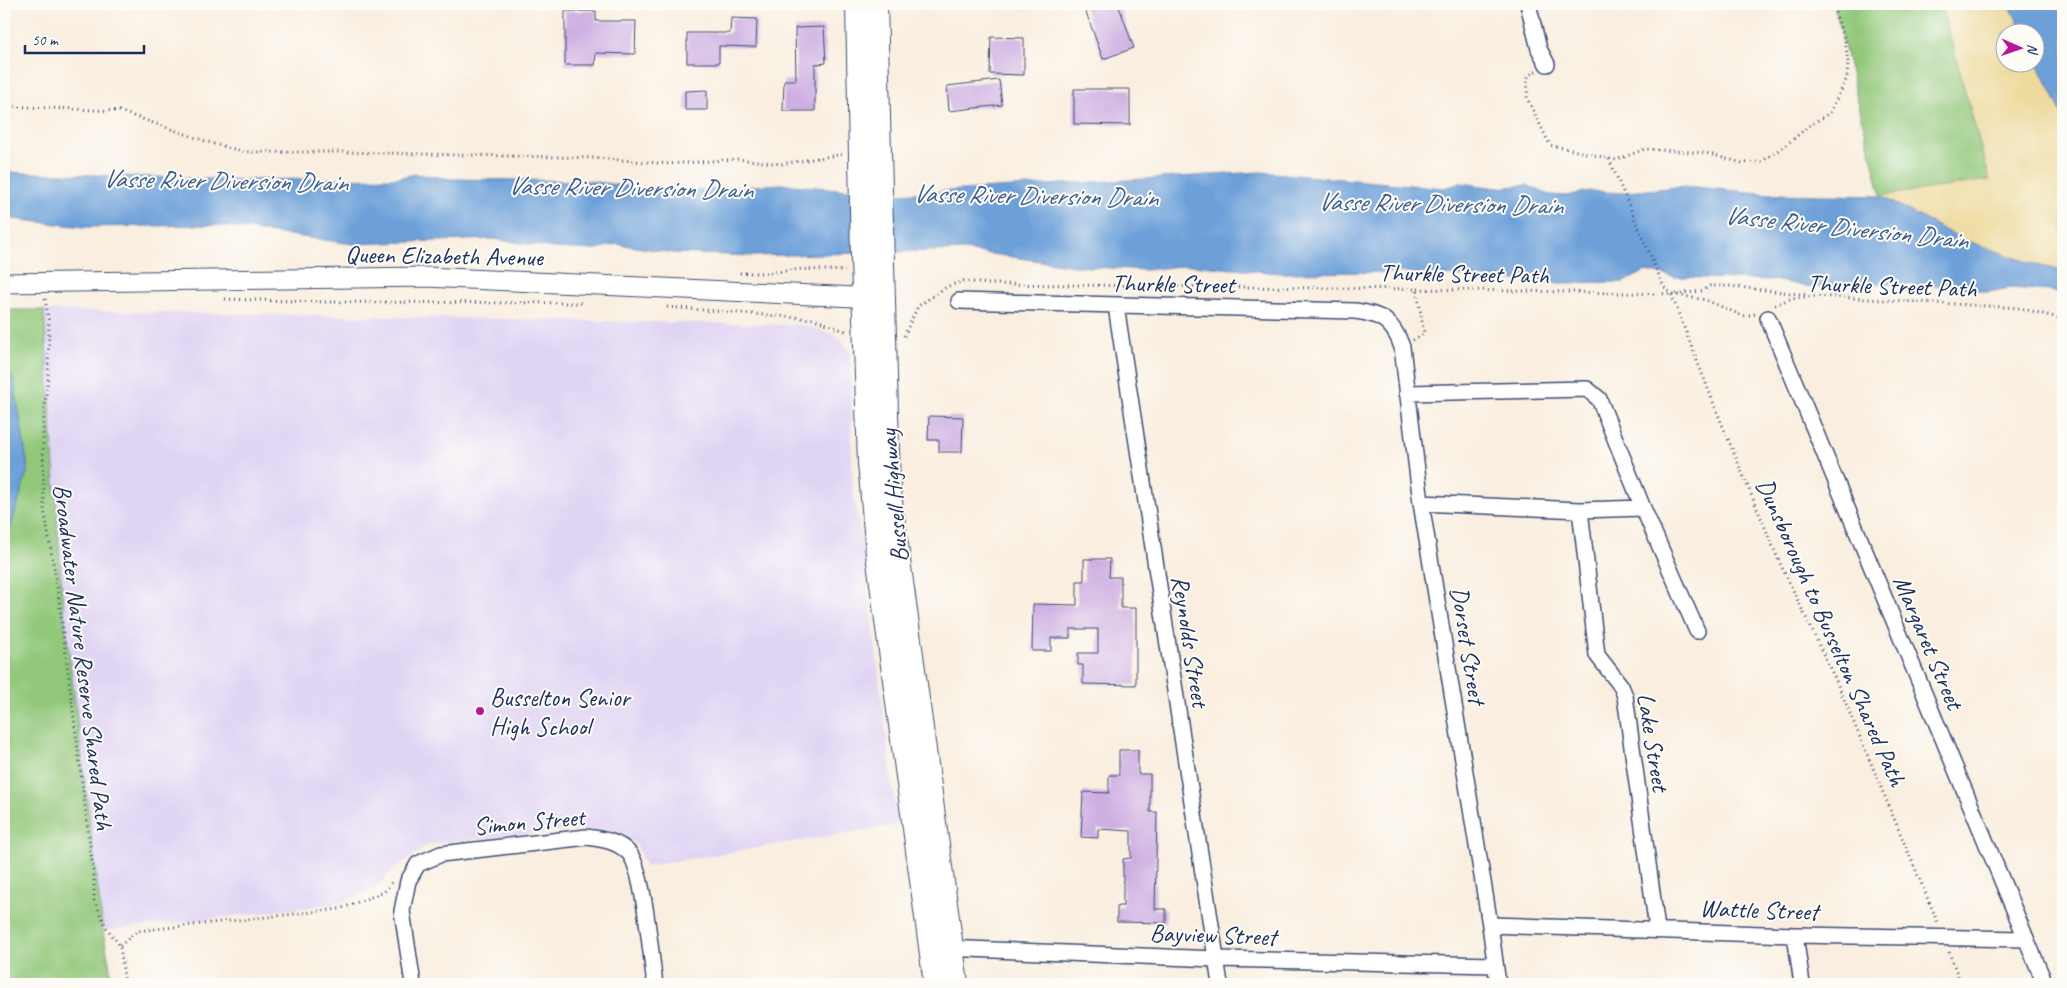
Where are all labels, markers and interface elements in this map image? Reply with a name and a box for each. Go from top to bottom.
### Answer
scale bar [25,22,144,54]
north arrow [1994,22,2044,72]
text: 50 m [32,31,59,50]
text: N [2024,44,2041,55]
water label: Vasse River Diversion Drain [102,162,350,199]
water label: Vasse River Diversion Drain [507,169,755,206]
water label: Vasse River Diversion Drain [912,177,1160,214]
water label: Vasse River Diversion Drain [1317,185,1565,222]
water label: Vasse River Diversion Drain [1723,198,1972,257]
street label: Queen Elizabeth Avenue [345,238,545,274]
street label: Thurkle Street Path [1379,257,1550,291]
street label: Thurkle Street [1111,267,1238,301]
street label: Thurkle Street Path [1807,267,1978,305]
street label: Bussell Highway [872,427,916,564]
street label: Dunsborough to Busselton Shared Path [1749,474,1914,793]
street label: Broadwater Nature Reserve Shared Path [46,482,120,832]
street label: Margaret Street [1886,571,1972,717]
street label: Reynolds Street [1164,573,1217,712]
street label: Dorset Street [1443,584,1494,710]
place label: Busselton Senior High School [490,682,633,743]
street label: Lake Street [1629,691,1677,796]
marker: Busselton Senior High School [474,705,486,717]
street label: Simon Street [472,801,589,843]
street label: Wattle Street [1699,892,1822,928]
street label: Bayview Street [1149,917,1280,953]

